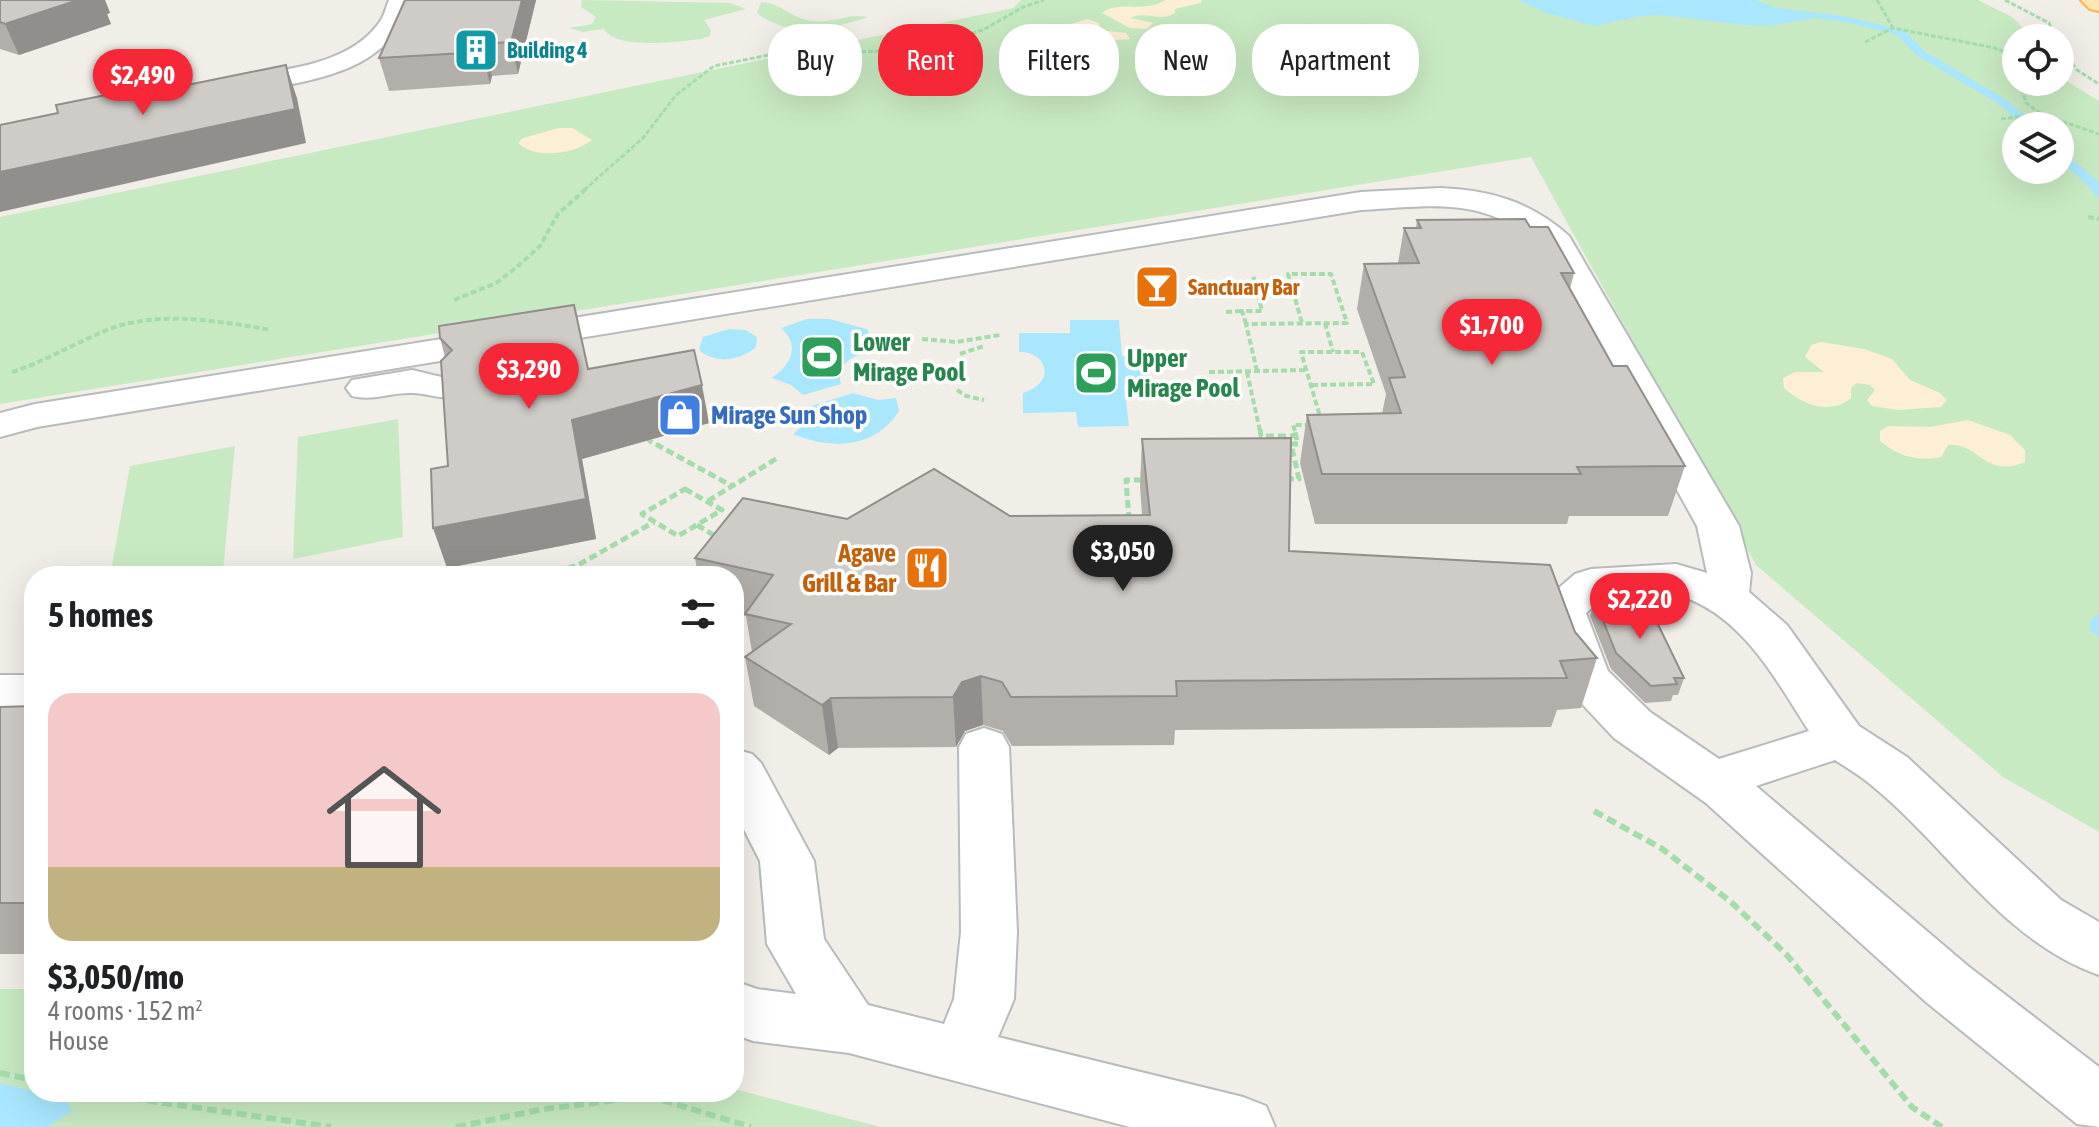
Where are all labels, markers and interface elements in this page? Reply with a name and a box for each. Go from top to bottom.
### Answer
chip: Buy [768,24,862,96]
chip: Rent [878,24,983,96]
chip: Filters [999,24,1119,96]
chip: New [1135,24,1236,96]
chip: Apartment [1252,24,1419,96]
map controls [2002,24,2074,184]
button: locate [2002,24,2074,96]
building icon: Building 4 [452,26,500,74]
place label: Building 4 [507,37,588,63]
pin: $2,490 [78,49,208,117]
text: $2,490 [111,60,175,90]
button: layers [2002,112,2074,184]
bar icon: Sanctuary Bar [1133,263,1181,311]
place label: Sanctuary Bar [1188,274,1300,300]
pin: $1,700 [1427,299,1557,367]
text: $1,700 [1460,310,1524,340]
place label: Lower Mirage Pool [853,327,967,387]
sports icon: Lower Mirage Pool [798,333,846,381]
pin: $3,290 [464,343,594,411]
place label: Upper Mirage Pool [1127,343,1241,403]
sports icon: Upper Mirage Pool [1072,349,1120,397]
text: $3,290 [497,354,561,384]
shop icon: Mirage Sun Shop [656,391,704,439]
place label: Mirage Sun Shop [711,400,867,430]
pin: $3,050 [1058,525,1188,593]
text: $3,050 [1091,536,1155,566]
place label: Agave Grill & Bar [802,538,897,598]
restaurant icon: Agave Grill & Bar [903,544,951,592]
pin: $2,220 [1575,573,1705,641]
text: $2,220 [1608,584,1672,614]
icon: filters [676,592,720,636]
text: 5 homes [48,595,153,634]
icon: home [312,745,456,889]
text: $3,050/mo [48,957,184,996]
text: 4 rooms · 152 m² [48,996,203,1026]
text: House [48,1026,109,1056]

